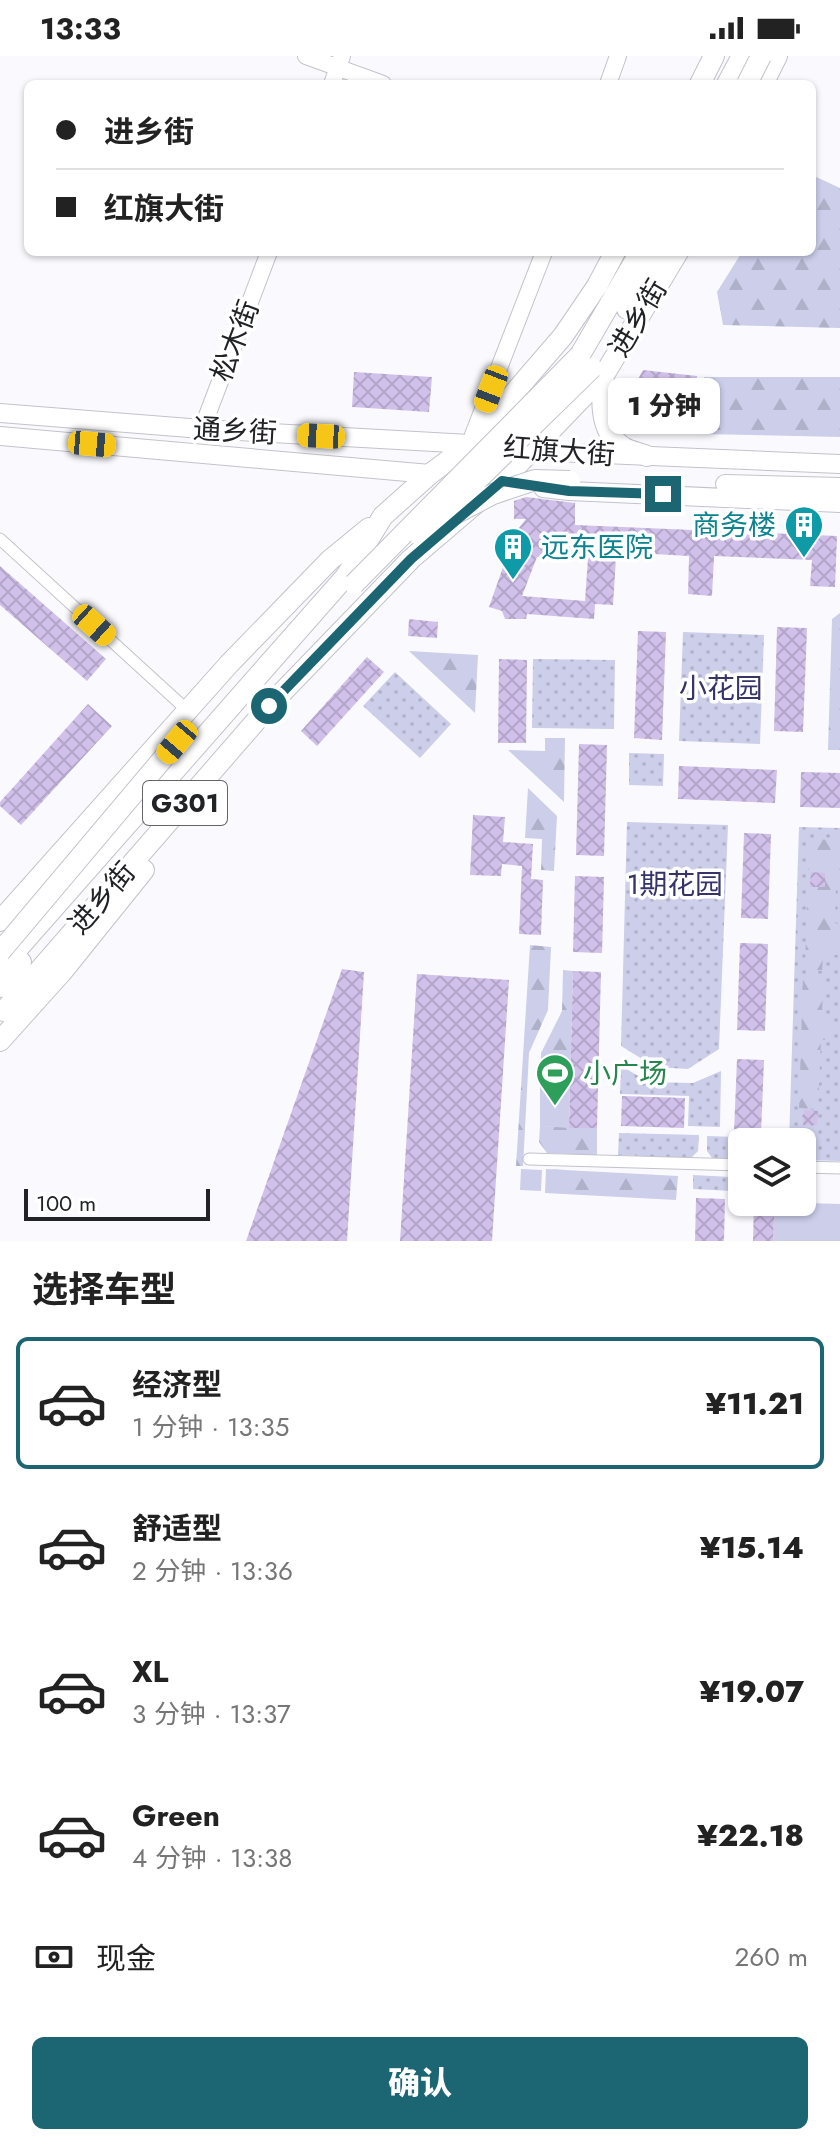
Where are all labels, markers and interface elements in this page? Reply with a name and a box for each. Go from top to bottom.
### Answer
text: 13:33 [40,7,121,50]
text: 进乡街 [104,110,194,153]
text: 红旗大街 [104,187,224,230]
street label: 进乡街 [599,271,677,365]
street label: 松木街 [201,294,269,388]
car [471,362,511,416]
callout: 1 分钟 [607,378,719,434]
text: 1 分钟 [627,387,701,425]
street label: 通乡街 [192,408,278,454]
car [296,423,346,449]
street label: 红旗大街 [502,427,616,475]
car [67,430,117,458]
route end [645,476,681,512]
building icon: 商务楼 [783,504,825,559]
place label: 商务楼 [692,505,776,546]
building icon: 远东医院 [492,526,534,581]
place label: 远东医院 [541,527,653,568]
car [68,600,120,650]
park label: 小花园 [679,668,763,709]
route start [251,688,287,724]
car [152,716,202,768]
road number: G301 [143,781,227,825]
street label: 进乡街 [59,853,145,943]
park label: 1期花园 [627,864,723,905]
sports icon: 小广场 [534,1052,576,1107]
place label: 小广场 [583,1053,667,1094]
map controls [728,1128,816,1216]
button: layers [728,1128,816,1216]
scale bar [24,1185,210,1221]
text: 100 m [36,1187,96,1219]
text: 选择车型 [32,1263,176,1315]
text: 经济型 [132,1363,222,1406]
icon: car [36,1367,108,1439]
text: ¥11.21 [705,1382,804,1425]
text: 1 分钟 · 13:35 [132,1408,289,1446]
text: 舒适型 [132,1507,222,1550]
icon: car [36,1511,108,1583]
text: ¥15.14 [700,1526,804,1569]
text: 2 分钟 · 13:36 [132,1552,293,1590]
text: XL [132,1650,168,1693]
icon: car [36,1655,108,1727]
text: ¥19.07 [699,1670,804,1713]
text: 3 分钟 · 13:37 [132,1695,291,1733]
text: Green [132,1794,220,1837]
icon: car [36,1799,108,1871]
text: ¥22.18 [697,1814,804,1857]
text: 4 分钟 · 13:38 [132,1839,292,1877]
icon: cash [32,1935,76,1979]
text: 现金 [96,1937,156,1980]
text: 260 m [735,1938,808,1976]
button: 确认 [32,2037,808,2129]

